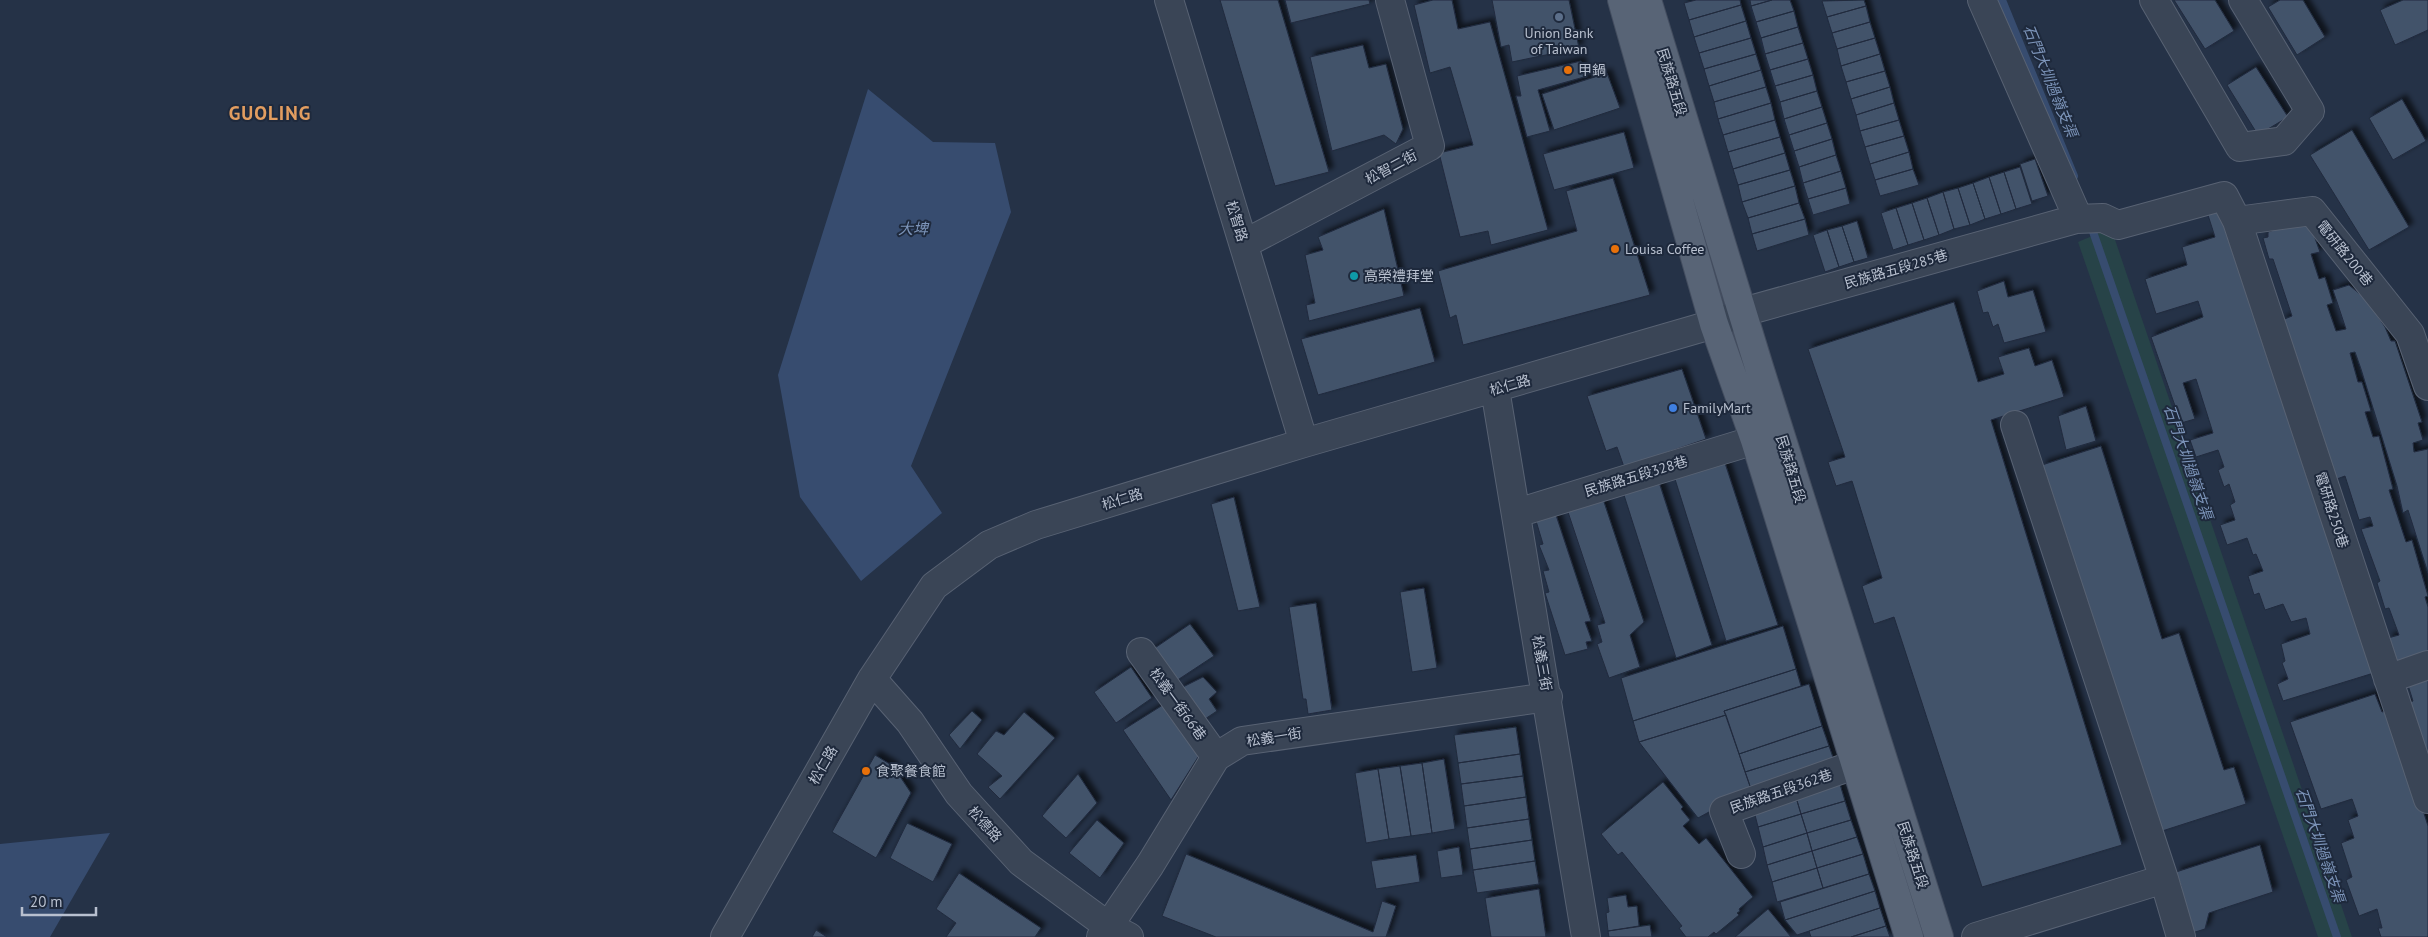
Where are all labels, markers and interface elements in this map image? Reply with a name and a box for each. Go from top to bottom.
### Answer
marker: Union Bank of Taiwan [1553,11,1565,23]
water label: 石門大圳過嶺支渠 [2019,22,2082,142]
place label: Union Bank of Taiwan [1525,24,1594,58]
street label: 民族路五段 [1653,46,1691,118]
place label: 甲鍋 [1578,61,1606,79]
marker: 甲鍋 [1562,64,1574,76]
district label: GUOLING [229,101,311,125]
street label: 松智二街 [1362,146,1420,188]
street label: 松智路 [1222,198,1252,244]
street label: 電研路200巷 [2313,217,2377,289]
water label: 大埤 [898,219,930,238]
place label: Louisa Coffee [1625,240,1704,258]
marker: Louisa Coffee [1609,243,1621,255]
street label: 民族路五段285巷 [1842,246,1950,292]
place label: 高榮禮拜堂 [1364,267,1434,285]
marker: 高榮禮拜堂 [1348,270,1360,282]
street label: 松仁路 [1487,371,1533,399]
place label: FamilyMart [1683,399,1751,417]
marker: FamilyMart [1667,402,1679,414]
water label: 石門大圳過嶺支渠 [2160,402,2218,524]
street label: 民族路五段 [1772,433,1810,505]
street label: 民族路五段328巷 [1582,452,1690,500]
street label: 電研路250巷 [2311,470,2353,550]
street label: 松仁路 [1099,484,1145,514]
street label: 松義三街 [1528,634,1556,692]
street label: 松義一街66巷 [1146,664,1210,744]
street label: 松義一街 [1245,724,1303,750]
street label: 松仁路 [805,742,841,788]
place label: 食聚餐食館 [876,762,946,780]
marker: 食聚餐食館 [860,765,872,777]
street label: 民族路五段362巷 [1728,765,1834,817]
water label: 石門大圳過嶺支渠 [2292,785,2350,907]
street label: 松德路 [964,802,1006,846]
street label: 民族路五段 [1894,819,1932,891]
scale bar [22,884,96,916]
text: 20 m [30,892,63,911]

